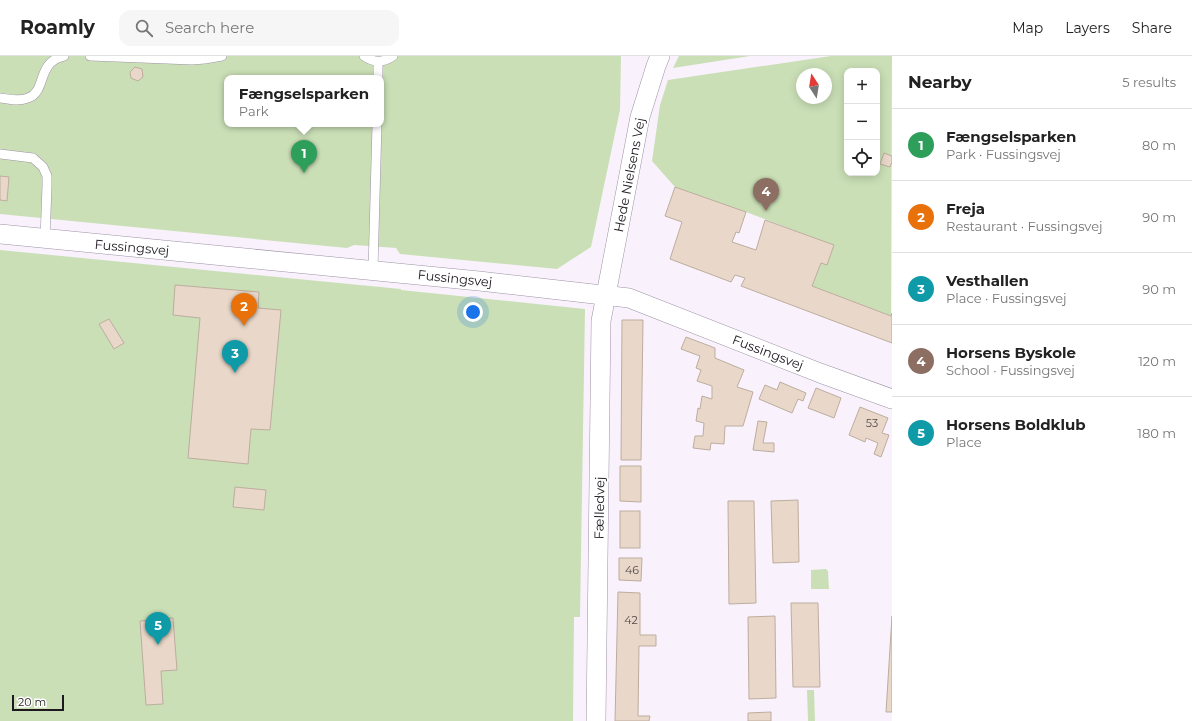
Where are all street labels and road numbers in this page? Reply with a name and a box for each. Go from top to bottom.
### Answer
street label: Hede Nielsens Vej [610,116,648,234]
street label: Fussingsvej [94,236,170,258]
street label: Fussingsvej [417,266,493,290]
street label: Fussingsvej [730,331,806,373]
street label: Fælledvej [590,477,608,539]

